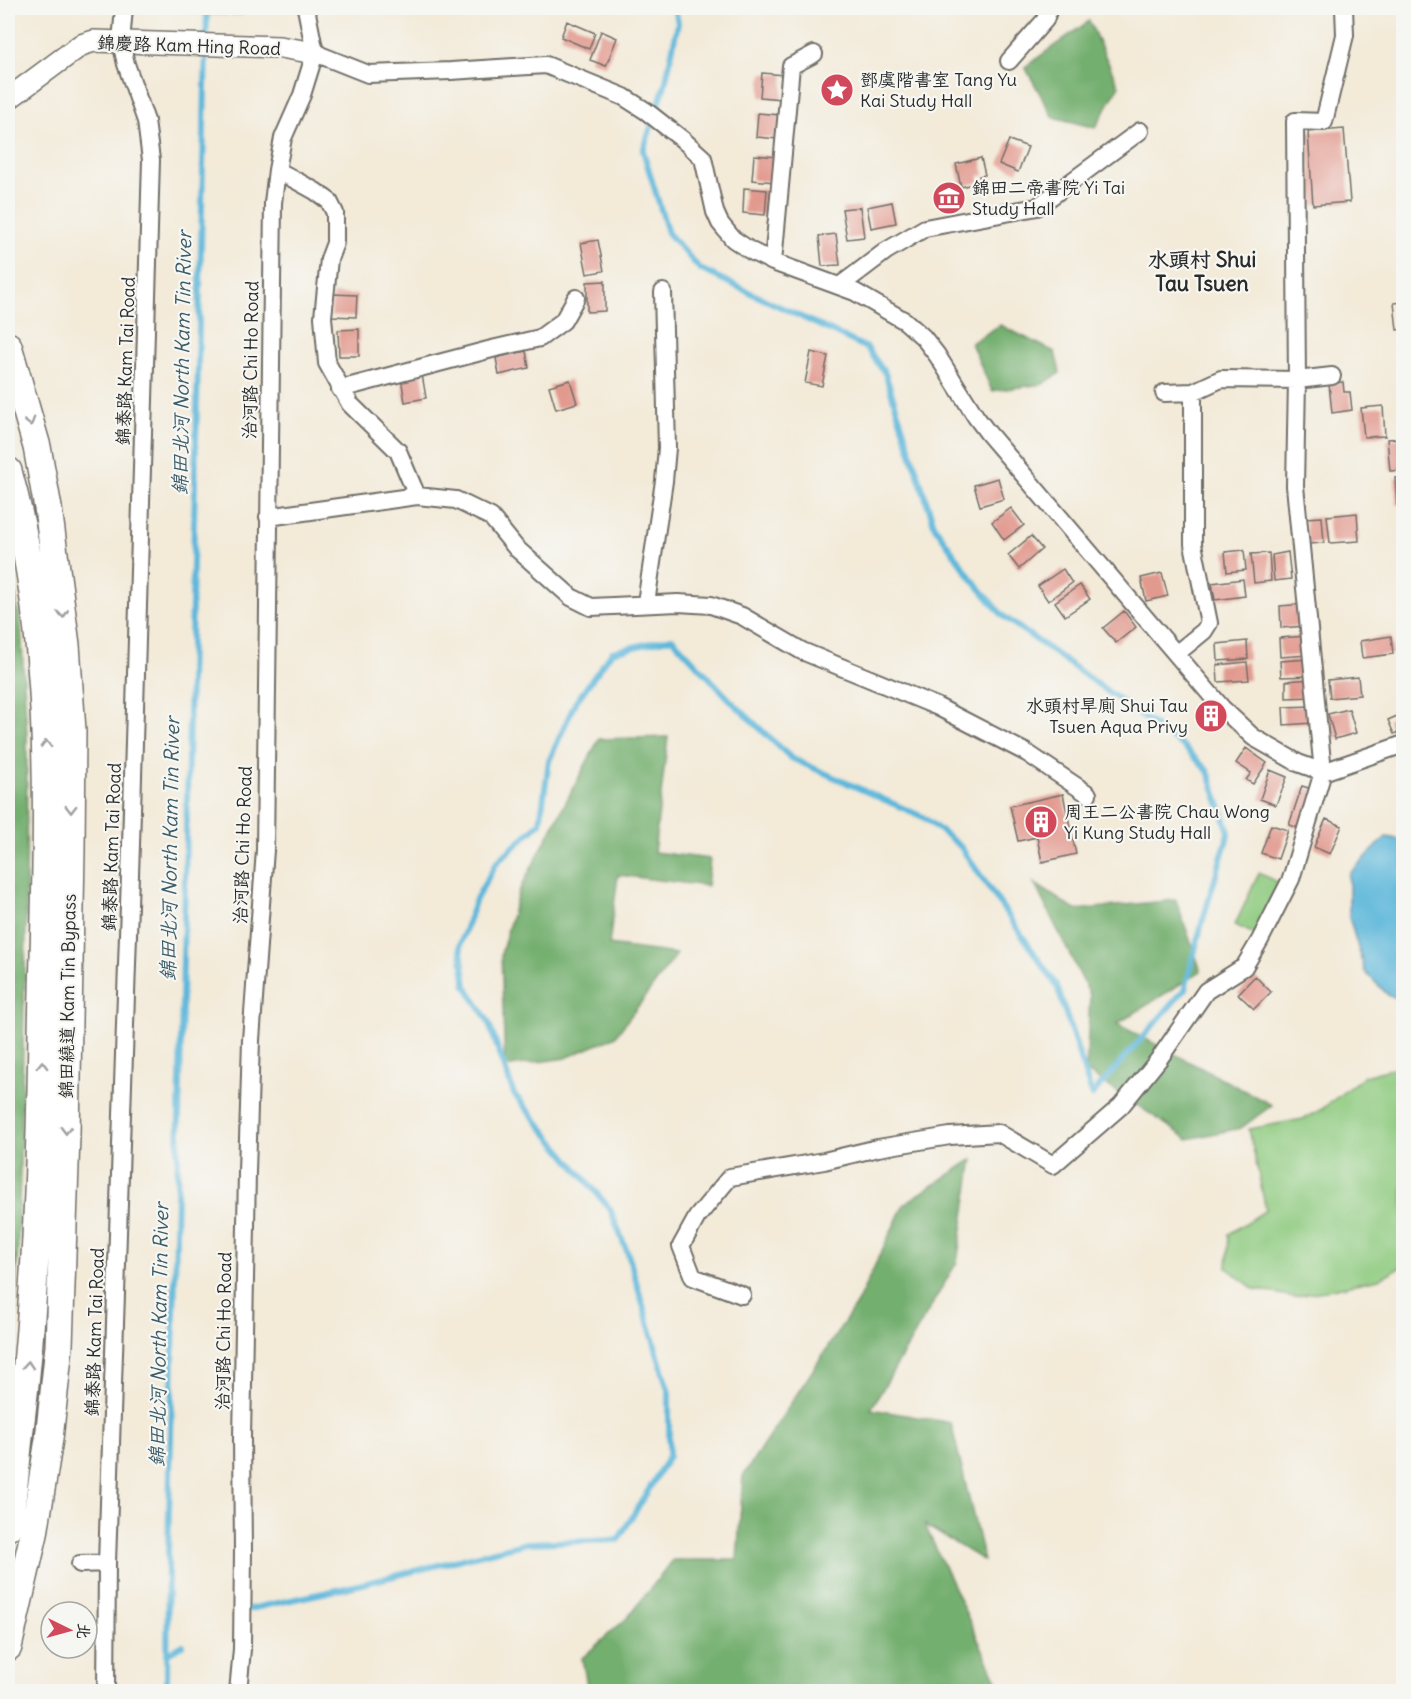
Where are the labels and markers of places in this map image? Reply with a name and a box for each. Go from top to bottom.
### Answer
place label: 鄧虞階書室 Tang Yu Kai Study Hall [860,68,1017,112]
place icon: 鄧虞階書室 Tang Yu Kai Study Hall [819,72,855,108]
place label: 錦田二帝書院 Yi Tai Study Hall [972,176,1125,220]
museum icon: 錦田二帝書院 Yi Tai Study Hall [931,180,967,216]
place label: 水頭村旱廁 Shui Tau Tsuen Aqua Privy [1026,694,1188,738]
building icon: 水頭村旱廁 Shui Tau Tsuen Aqua Privy [1193,698,1229,734]
place label: 周王二公書院 Chau Wong Yi Kung Study Hall [1064,800,1270,844]
building icon: 周王二公書院 Chau Wong Yi Kung Study Hall [1023,804,1059,840]

